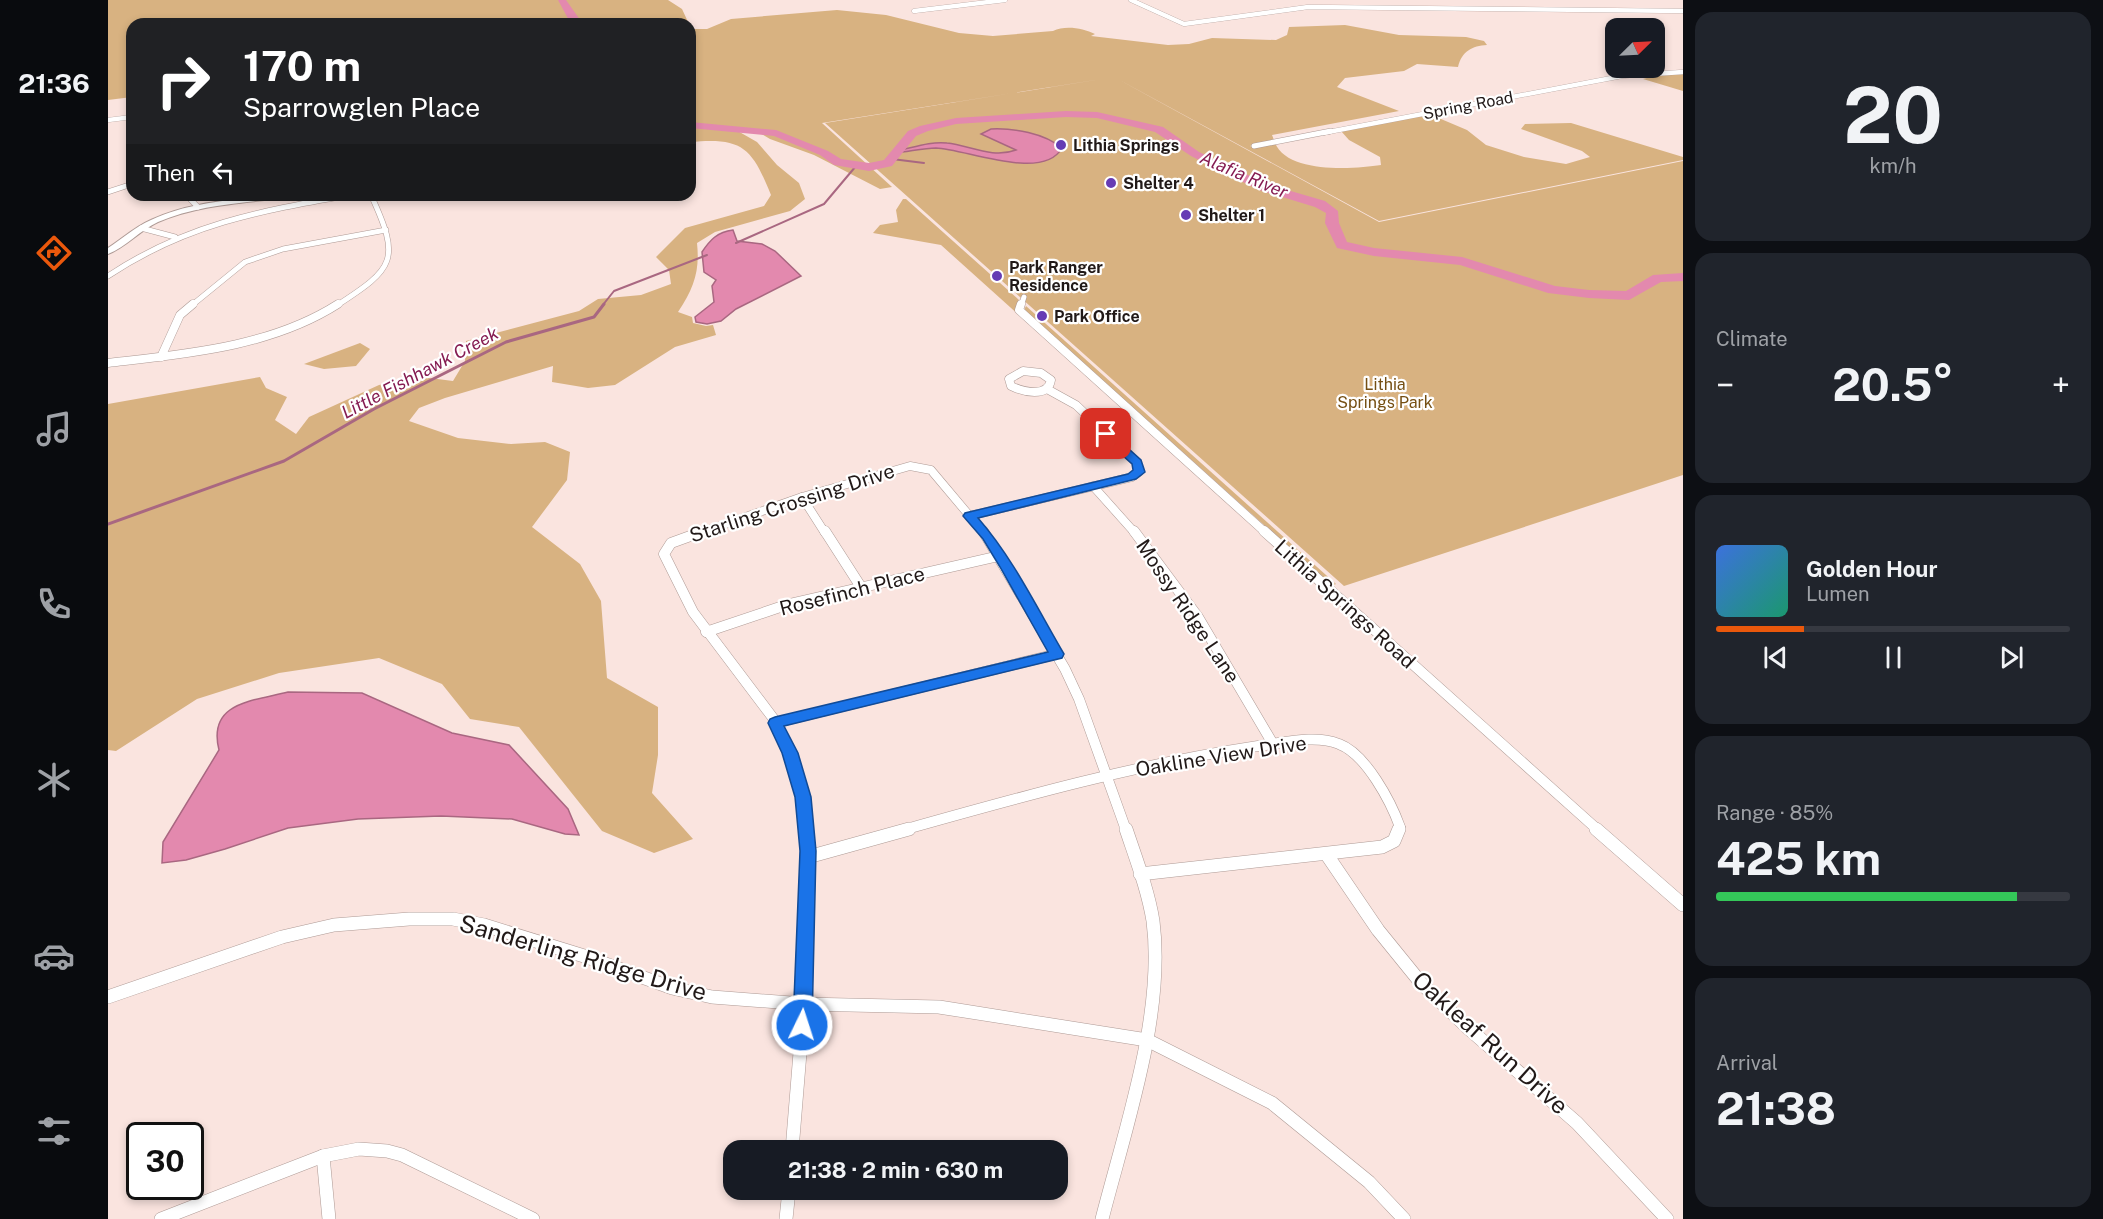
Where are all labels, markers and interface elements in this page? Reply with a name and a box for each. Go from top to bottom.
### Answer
north arrow [1605,18,1665,78]
map controls [1605,18,1665,78]
text: 170 m [243,41,361,90]
icon: right [144,42,222,120]
text: 21:36 [18,67,90,99]
text: 20 [1843,69,1943,161]
street label: Spring Road [1421,87,1515,124]
text: Sparrowglen Place [243,91,480,123]
place label: Lithia Springs [1073,136,1179,155]
marker: Lithia Springs [1054,138,1068,152]
water label: Alafia River [1197,147,1291,202]
text: km/h [1869,154,1917,178]
icon: left [207,156,240,189]
text: Then [144,160,195,186]
place label: Shelter 4 [1123,174,1194,193]
marker: Shelter 4 [1104,176,1118,190]
place label: Shelter 1 [1198,206,1265,225]
marker: Shelter 1 [1179,208,1193,222]
icon: directions [33,232,75,274]
place label: Park Ranger Residence [1009,258,1103,295]
marker: Park Ranger Residence [990,269,1004,283]
place label: Park Office [1054,307,1140,326]
marker: Park Office [1035,309,1049,323]
water label: Little Fishhawk Creek [338,322,502,423]
text: Climate [1716,327,1788,351]
text: 20.5° [1832,358,1954,411]
text: − [1716,366,1734,404]
text: + [2052,366,2070,404]
park label: Lithia Springs Park [1337,375,1433,412]
icon: music [33,408,75,450]
pin [1080,408,1131,459]
icon: arrive [1089,417,1122,450]
street label: Starling Crossing Drive [686,458,898,548]
street label: Mossy Ridge Lane [1131,535,1245,687]
street label: Lithia Springs Road [1270,535,1420,673]
text: Golden Hour [1806,556,1937,582]
street label: Rosefinch Place [777,561,927,621]
text: Lumen [1806,582,1870,606]
icon: phone [33,583,75,625]
icon: previous [1759,641,1792,674]
icon: pause [1877,641,1910,674]
icon: next [1995,641,2028,674]
street label: Oakline View Drive [1134,731,1308,781]
icon: climate [33,759,75,801]
text: Range · 85% [1716,801,1833,825]
text: 425 km [1716,832,1881,885]
street label: Sanderling Ridge Drive [456,908,710,1006]
icon: car [33,935,75,977]
street label: Oakleaf Run Drive [1407,965,1574,1119]
position arrow [770,993,834,1057]
text: Arrival [1716,1051,1778,1075]
text: 21:38 [1716,1082,1836,1135]
icon: filters [33,1110,75,1152]
speed limit sign: 30 [126,1122,204,1200]
text: 21:38 · 2 min · 630 m [788,1157,1003,1183]

